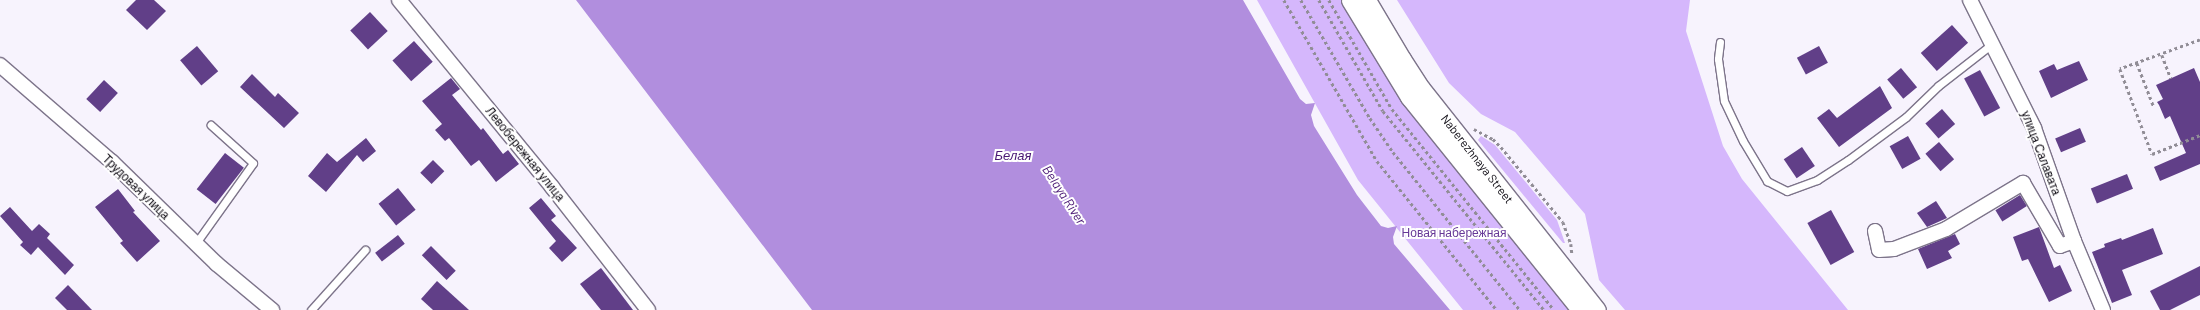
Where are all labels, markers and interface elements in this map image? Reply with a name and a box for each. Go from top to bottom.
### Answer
street label: Левобережная улица [482,104,568,204]
street label: улица Салавата [2018,109,2064,197]
street label: Naberezhnaya Street [1438,112,1516,206]
water label: Белая [995,147,1031,163]
street label: Трудовая улица [100,152,172,222]
water label: Belaya River [1039,163,1089,227]
park label: Новая набережная [1402,226,1506,240]

